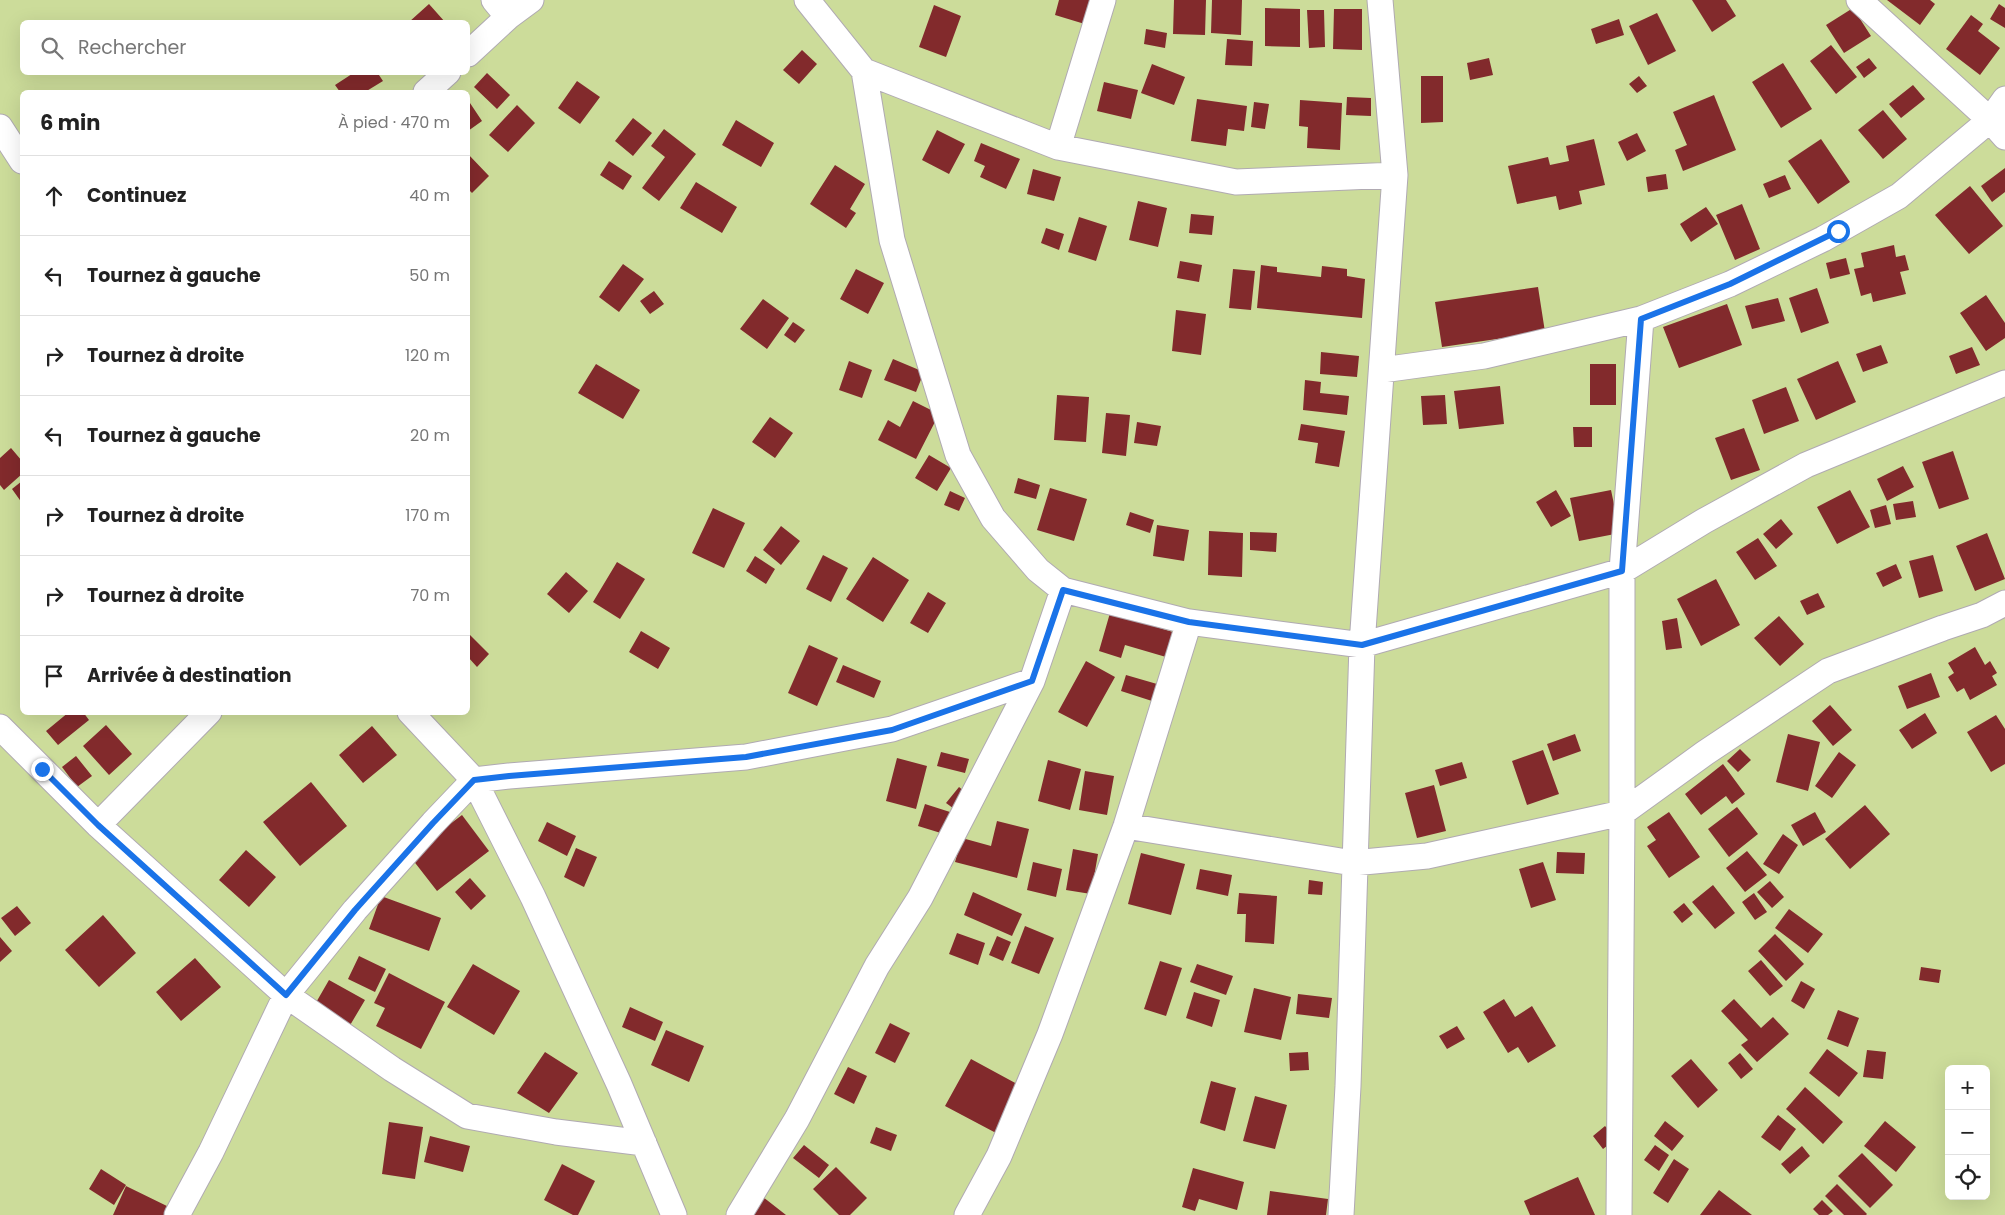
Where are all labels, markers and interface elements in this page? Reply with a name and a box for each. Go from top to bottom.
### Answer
search box [20,20,470,75]
icon: search [38,34,66,62]
text: Rechercher [78,34,186,61]
text: 6 min [40,108,100,137]
text: À pied · 470 m [338,111,450,134]
icon: ahead [40,182,68,210]
text: Continuez [87,182,186,209]
text: 40 m [409,184,450,207]
route start [1827,220,1850,243]
icon: left [40,262,68,290]
text: Tournez à gauche [87,262,261,289]
text: 50 m [409,264,450,287]
icon: right [40,342,68,370]
text: Tournez à droite [87,342,244,369]
text: 120 m [405,344,450,367]
icon: left [40,422,68,450]
text: Tournez à gauche [87,422,261,449]
text: 20 m [410,424,450,447]
icon: right [40,502,68,530]
text: Tournez à droite [87,502,244,529]
text: 170 m [405,504,450,527]
icon: right [40,582,68,610]
text: Tournez à droite [87,582,244,609]
text: 70 m [410,584,450,607]
icon: arrive [40,662,68,690]
text: Arrivée à destination [87,662,292,689]
route end [31,758,54,781]
map controls [1945,1065,1990,1200]
button: + [1945,1065,1990,1110]
button: − [1945,1110,1990,1155]
button: locate [1945,1155,1990,1200]

